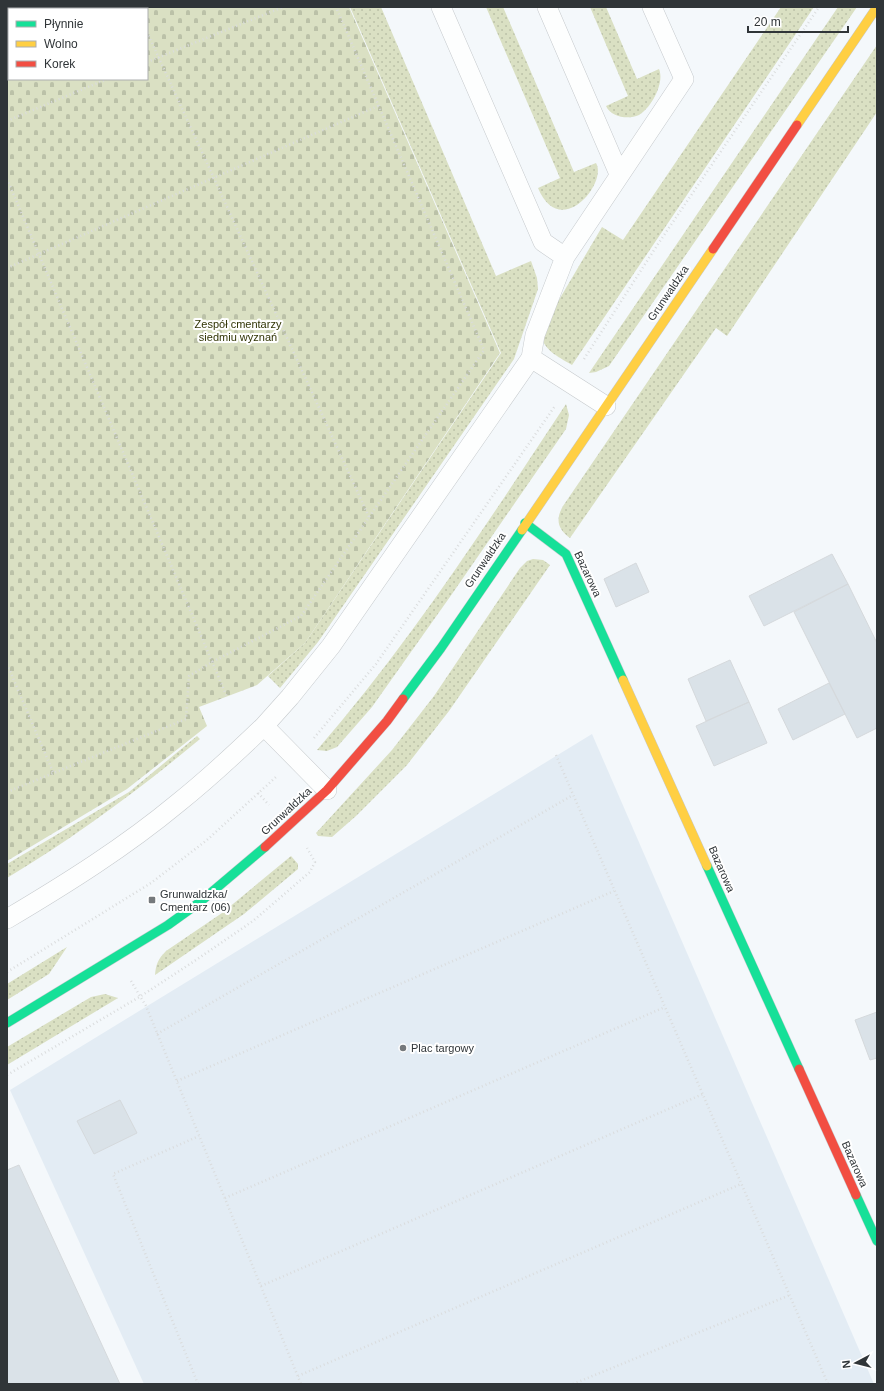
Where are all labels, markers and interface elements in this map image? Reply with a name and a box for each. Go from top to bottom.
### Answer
legend [8,8,148,80]
scale bar [748,8,848,34]
text: 20 m [754,15,781,29]
text: Płynnie [44,17,84,31]
text: Wolno [44,37,78,51]
text: Korek [44,57,76,71]
street label: Grunwaldzka [645,262,691,323]
park label: Zespół cmentarzy siedmiu wyznań [195,318,282,343]
street label: Grunwaldzka [462,529,508,590]
street label: Bazarowa [572,549,604,599]
street label: Grunwaldzka [258,784,314,837]
street label: Bazarowa [707,844,738,895]
place label: Grunwaldzka/ Cmentarz (06) [160,888,230,913]
marker: Grunwaldzka/ Cmentarz (06) [147,895,157,905]
place label: Plac targowy [411,1042,474,1054]
marker: Plac targowy [398,1043,408,1053]
street label: Bazarowa [840,1139,871,1190]
north arrow [836,1343,876,1383]
text: N [840,1359,853,1369]

